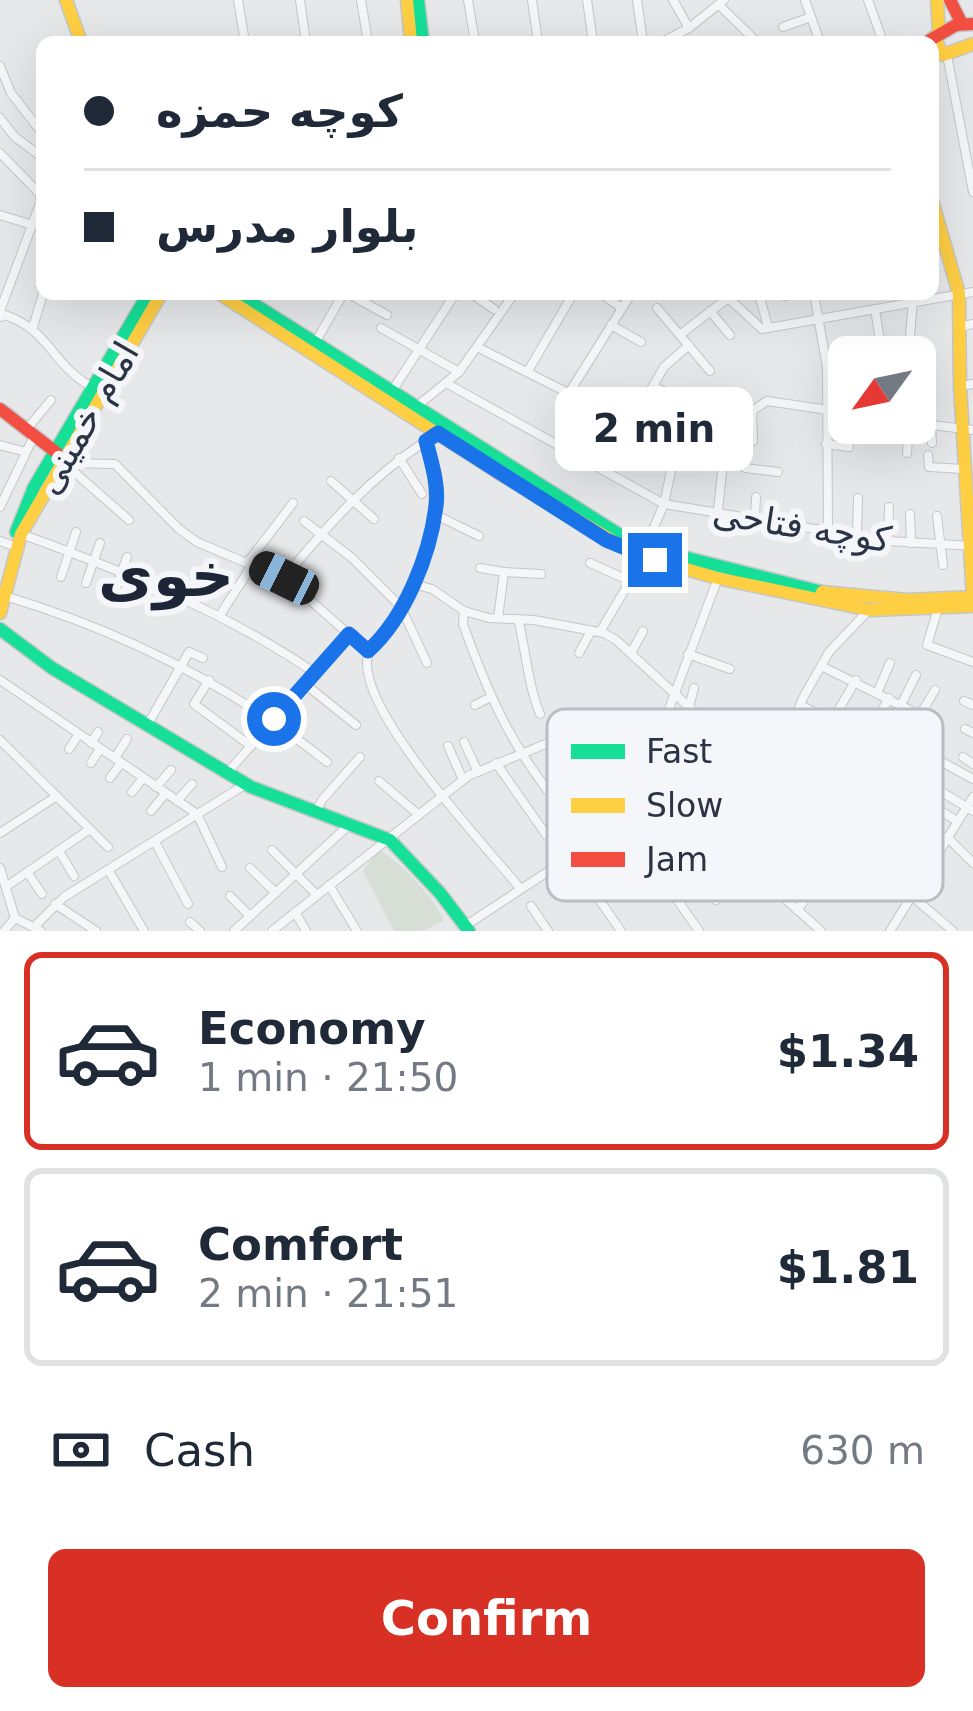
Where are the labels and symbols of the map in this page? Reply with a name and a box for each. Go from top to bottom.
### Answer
street label: امام خمینی [27,335,148,502]
north arrow [828,336,936,444]
callout: 2 min [556,386,754,470]
street label: کوچه فتاحی [710,492,895,561]
route end [628,533,682,587]
district label: خوی [98,540,234,611]
car [244,546,324,610]
route start [247,692,301,746]
legend [547,709,943,901]
text: Fast [646,732,712,771]
text: Slow [646,786,723,825]
text: Jam [644,840,708,879]

